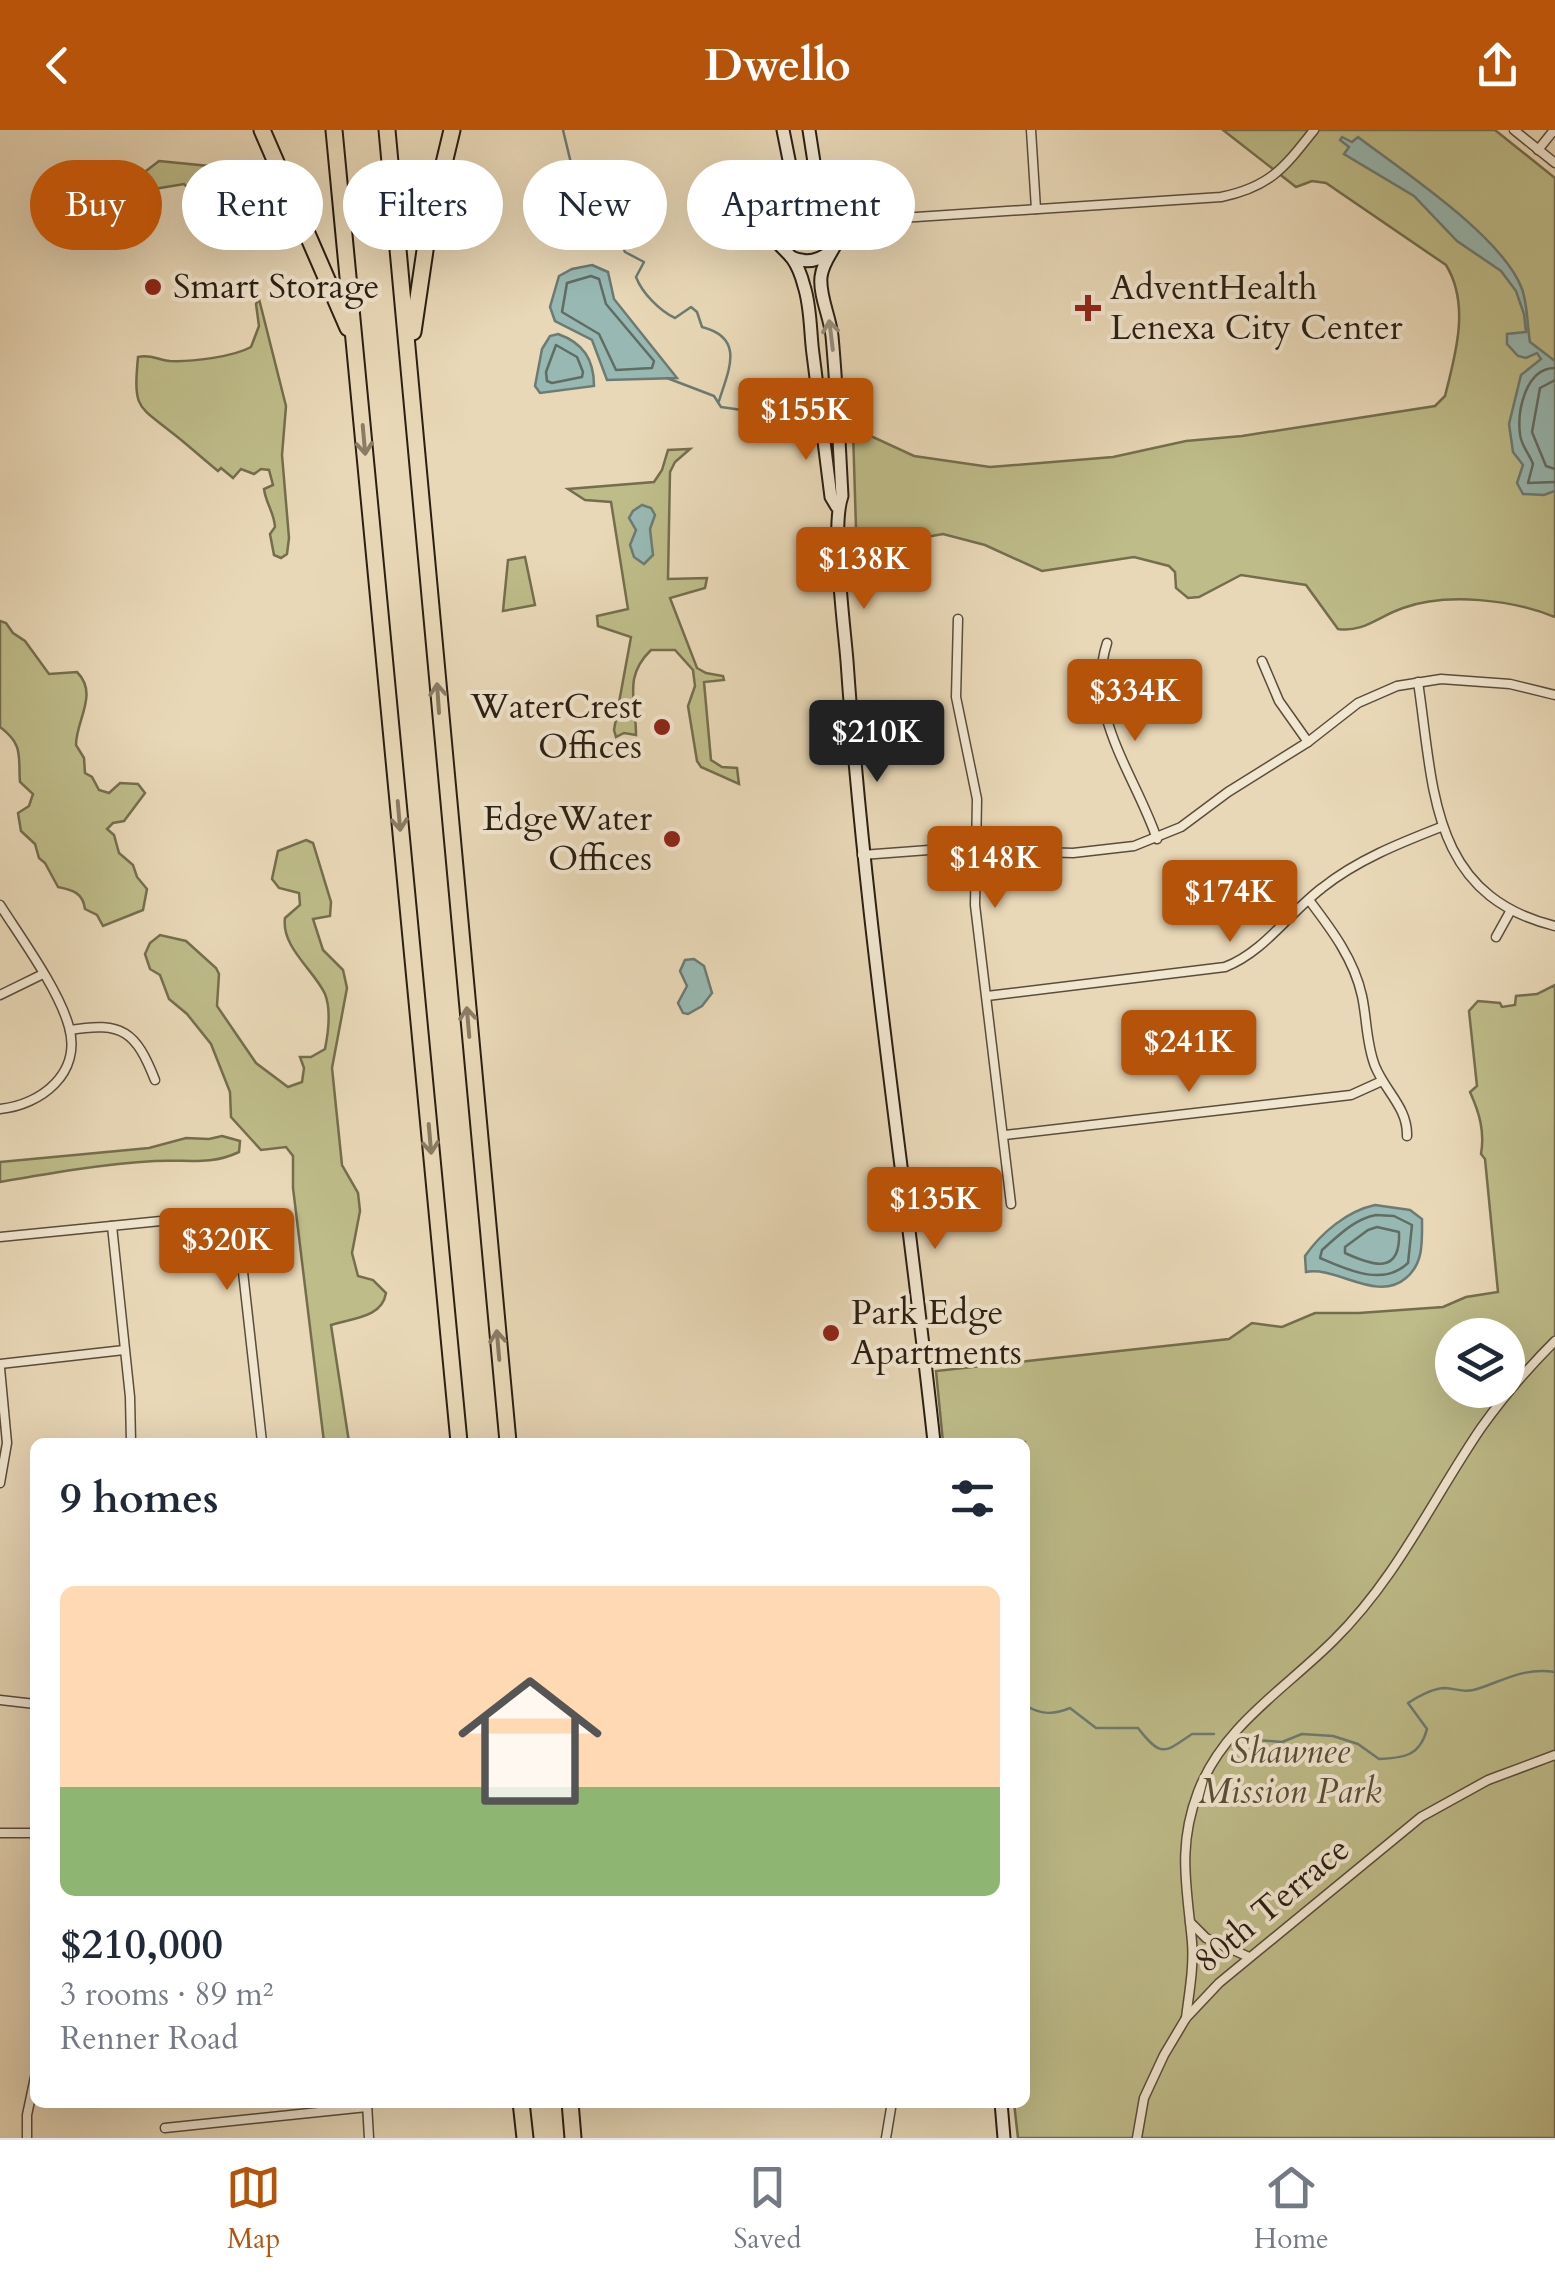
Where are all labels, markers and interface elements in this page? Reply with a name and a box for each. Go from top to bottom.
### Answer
text: Dwello [704,35,851,96]
icon: back [30,38,85,93]
icon: share [1470,38,1525,93]
chip: Buy [30,160,162,250]
chip: Rent [182,160,323,250]
chip: Filters [343,160,503,250]
chip: New [523,160,667,250]
chip: Apartment [687,160,915,250]
place label: Smart Storage [173,263,379,311]
place label: AdventHealth Lenexa City Center [1110,264,1403,352]
marker: Smart Storage [142,276,164,298]
marker: AdventHealth Lenexa City Center [1075,295,1101,321]
one-way arrow [821,319,839,351]
pin: $155K [736,378,876,463]
text: $155K [760,388,852,432]
one-way arrow [354,424,373,456]
pin: $138K [794,527,934,612]
text: $138K [818,537,910,581]
pin: $334K [1065,659,1205,744]
text: $334K [1089,669,1181,713]
one-way arrow [428,683,447,715]
place label: WaterCrest Offices [469,683,642,771]
pin: $210K [807,700,947,785]
text: $210K [831,710,923,754]
marker: WaterCrest Offices [651,716,673,738]
place label: EdgeWater Offices [483,795,652,883]
one-way arrow [390,799,409,831]
pin: $148K [925,826,1065,911]
marker: EdgeWater Offices [661,828,683,850]
text: $148K [949,836,1041,880]
pin: $174K [1160,860,1300,945]
text: $174K [1184,870,1276,914]
one-way arrow [458,1006,477,1038]
pin: $241K [1119,1010,1259,1095]
text: $241K [1143,1020,1235,1064]
one-way arrow [421,1123,440,1155]
pin: $135K [865,1167,1005,1252]
text: $135K [889,1177,981,1221]
pin: $320K [157,1208,297,1293]
text: $320K [181,1218,273,1262]
place label: Park Edge Apartments [851,1289,1022,1377]
map controls [1435,1318,1525,1408]
button: layers [1435,1318,1525,1408]
marker: Park Edge Apartments [820,1322,842,1344]
one-way arrow [489,1330,508,1362]
text: 9 homes [60,1470,218,1527]
icon: filters [945,1471,1000,1526]
icon: home [440,1651,620,1831]
park label: Shawnee Mission Park [1198,1728,1382,1816]
street label: 80th Terrace [1184,1826,1360,1984]
text: $210,000 [60,1916,223,1973]
text: 3 rooms · 89 m² [60,1973,273,2017]
text: Renner Road [60,2017,238,2061]
tab: Map [226,2160,281,2258]
tab: Saved [734,2160,801,2258]
tab: Home [1254,2160,1329,2258]

